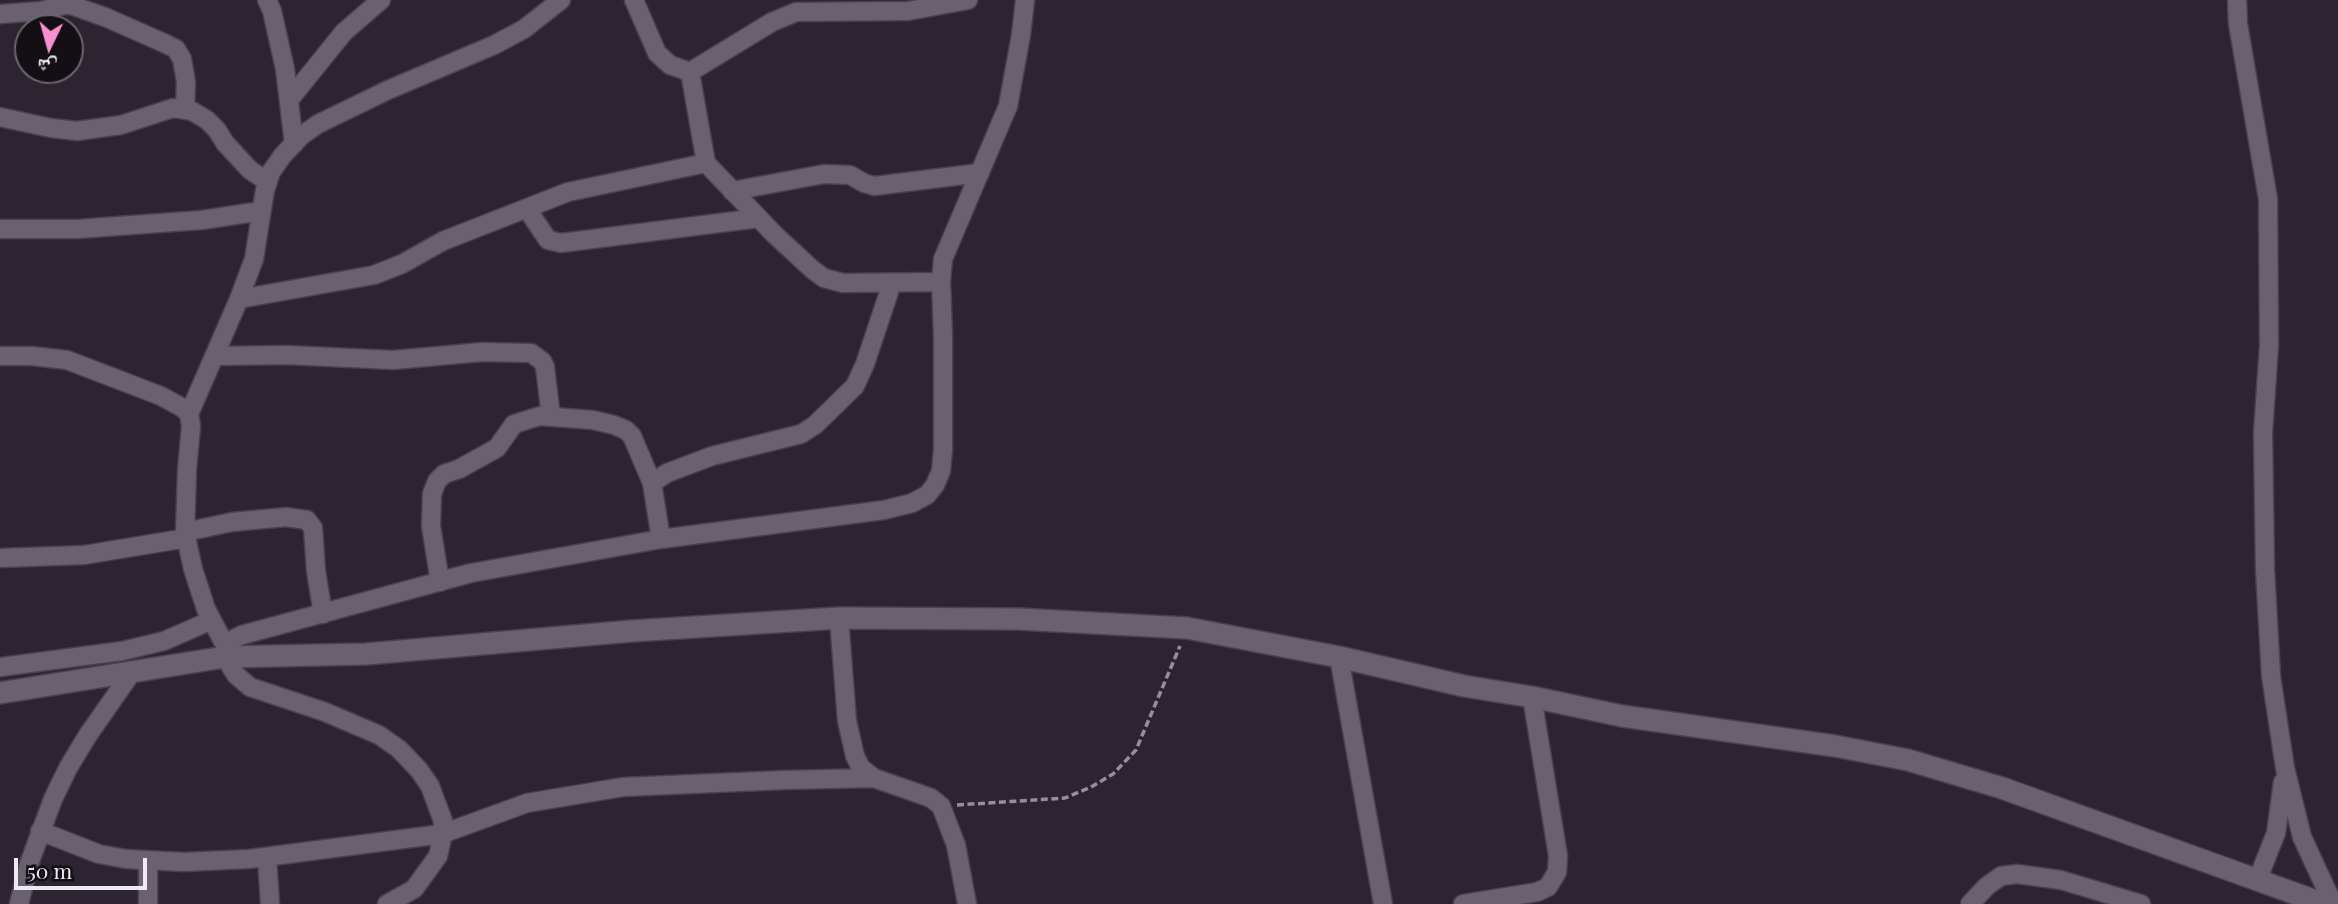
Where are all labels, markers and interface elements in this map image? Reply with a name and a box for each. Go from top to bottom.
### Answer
north arrow [14,14,84,84]
text: ش [36,54,59,82]
scale bar [18,844,150,888]
text: 50 m [27,856,72,884]

